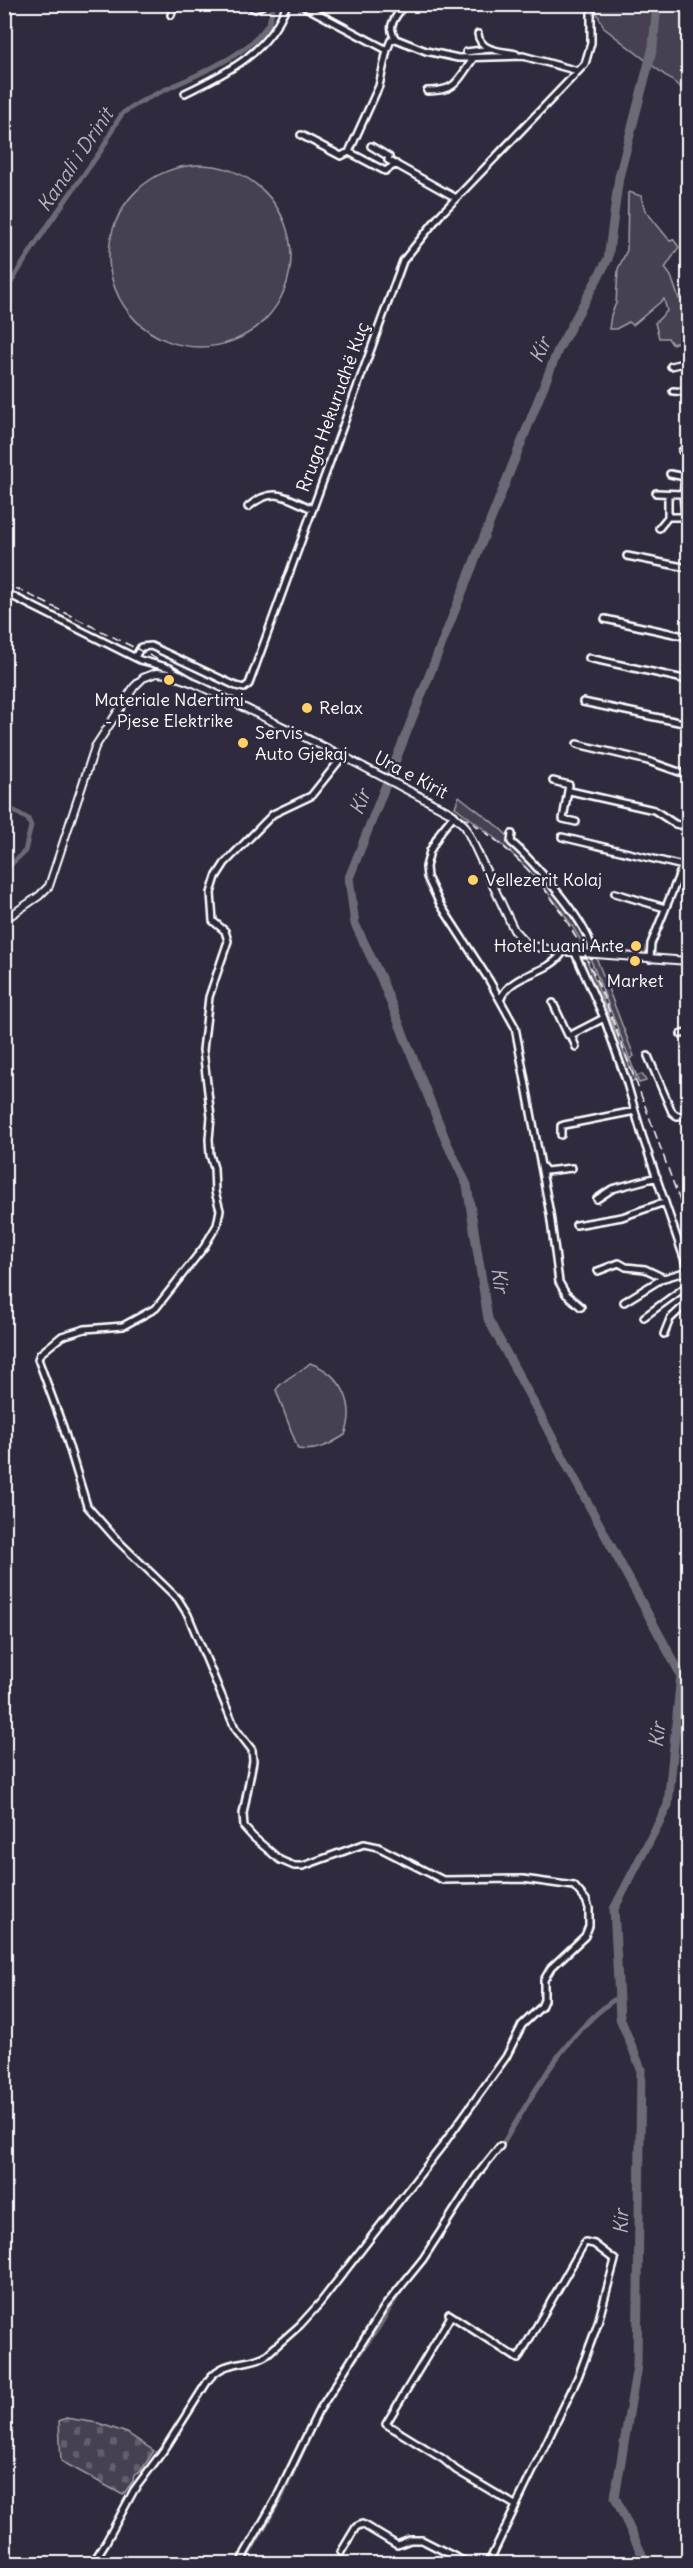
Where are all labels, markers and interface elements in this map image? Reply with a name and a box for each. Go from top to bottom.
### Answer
water label: Kanali i Drinit [31,101,120,216]
street label: Rruga Hekurudhë Kuç [291,319,374,495]
water label: Kir [523,331,557,366]
marker: Materiale Ndertimi - Pjese Elektrike [162,673,176,687]
place label: Materiale Ndertimi - Pjese Elektrike [94,688,244,732]
place label: Relax [319,696,363,719]
marker: Relax [300,701,314,715]
place label: Servis Auto Gjekaj [255,721,348,765]
marker: Servis Auto Gjekaj [236,736,250,750]
street label: Ura e Kirit [370,746,452,804]
water label: Kir [343,783,377,818]
place label: Vellezerit Kolaj [485,868,602,891]
marker: Vellezerit Kolaj [466,873,480,887]
place label: Hotel Luani Arte [494,934,624,957]
marker: Hotel Luani Arte [629,939,643,953]
marker: Market [628,954,642,968]
place label: Market [607,969,663,992]
water label: Kir [486,1266,515,1297]
water label: Kir [643,1718,671,1749]
water label: Kir [608,2206,633,2235]

